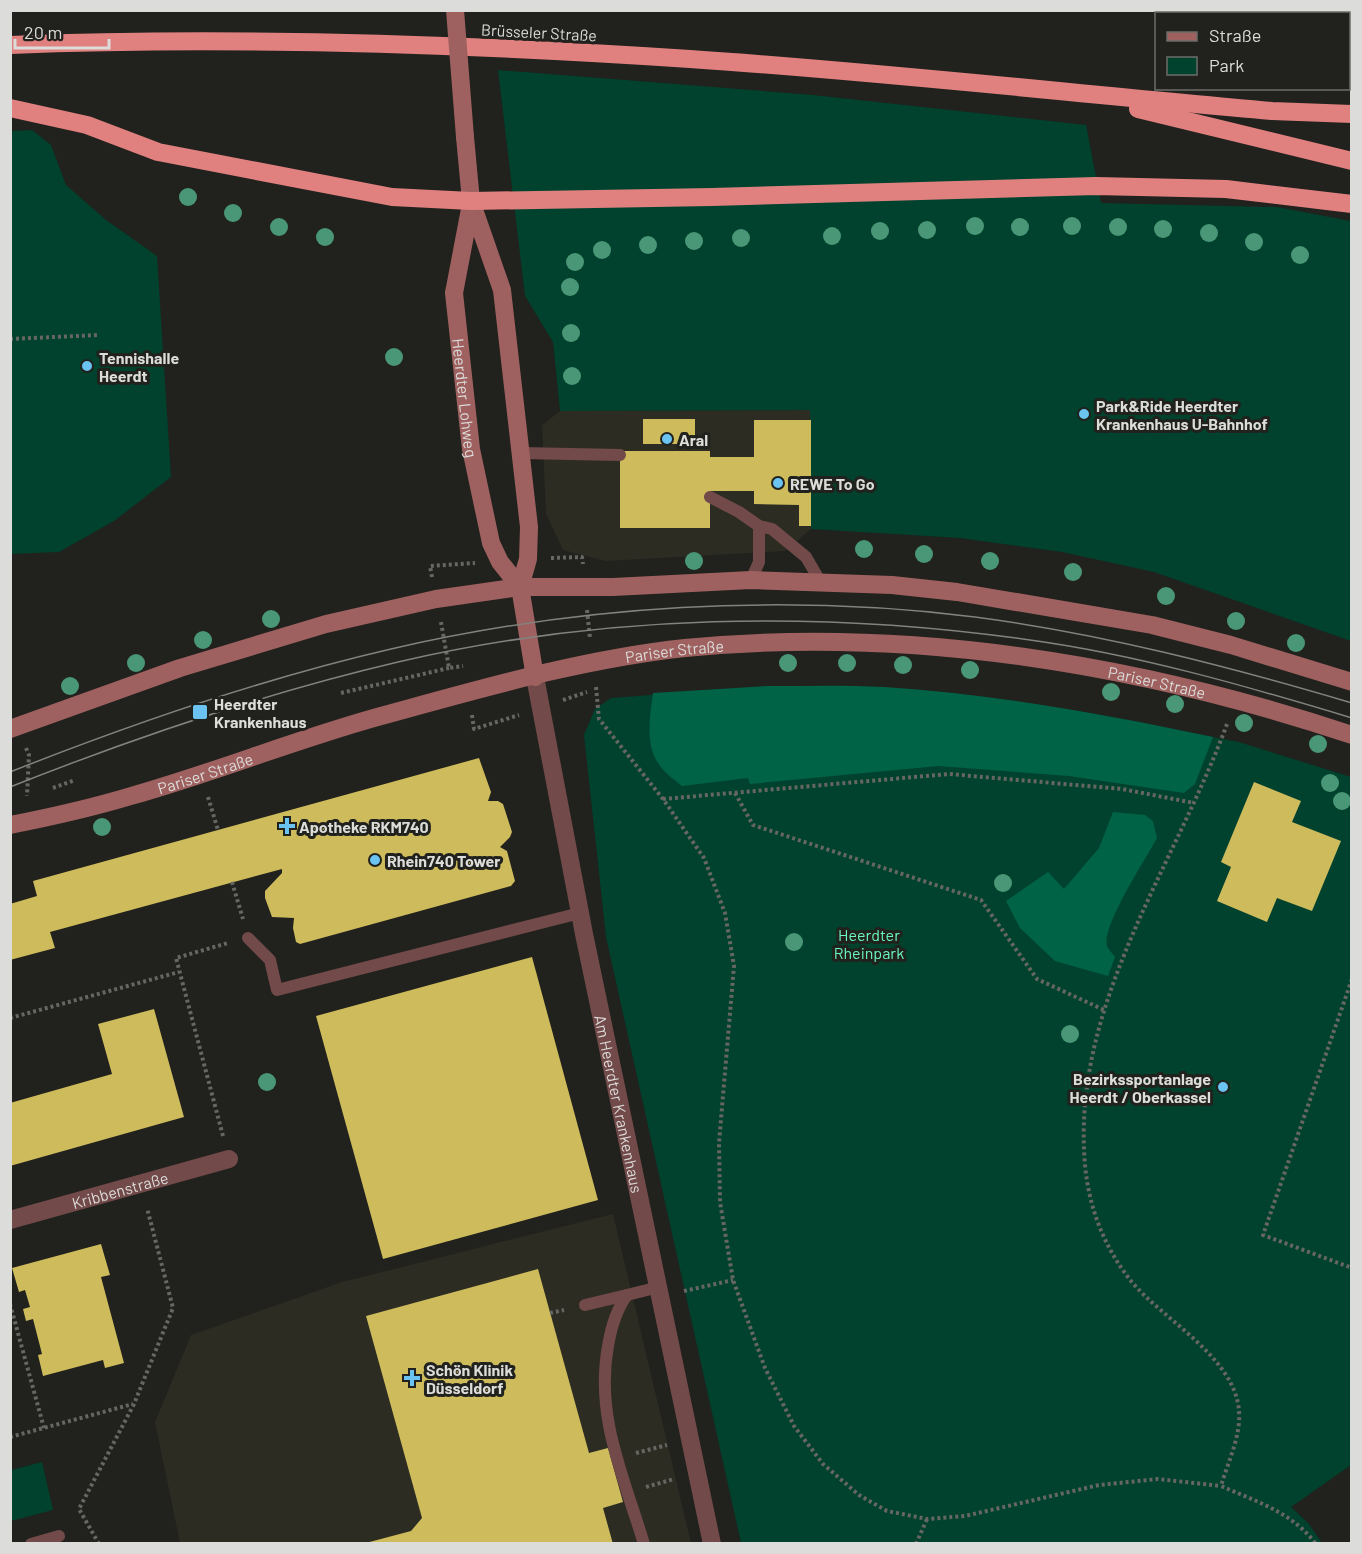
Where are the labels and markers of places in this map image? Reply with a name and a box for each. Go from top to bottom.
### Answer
place label: Tennishalle Heerdt [99,348,179,385]
marker: Tennishalle Heerdt [80,359,94,373]
place label: Park&Ride Heerdter Krankenhaus U-Bahnhof [1096,396,1268,433]
marker: Park&Ride Heerdter Krankenhaus U-Bahnhof [1077,407,1091,421]
place label: Aral [679,430,708,449]
marker: Aral [660,432,674,446]
place label: REWE To Go [790,474,875,493]
marker: REWE To Go [771,476,785,490]
place label: Heerdter Krankenhaus [214,694,306,731]
marker: Heerdter Krankenhaus [191,703,209,721]
place label: Apotheke RKM740 [299,817,429,836]
marker: Apotheke RKM740 [280,819,294,833]
place label: Rhein740 Tower [387,851,500,870]
marker: Rhein740 Tower [368,853,382,867]
place label: Bezirkssportanlage Heerdt / Oberkassel [1069,1069,1211,1106]
marker: Bezirkssportanlage Heerdt / Oberkassel [1216,1080,1230,1094]
place label: Schön Klinik Düsseldorf [426,1360,513,1397]
marker: Schön Klinik Düsseldorf [403,1369,421,1387]

